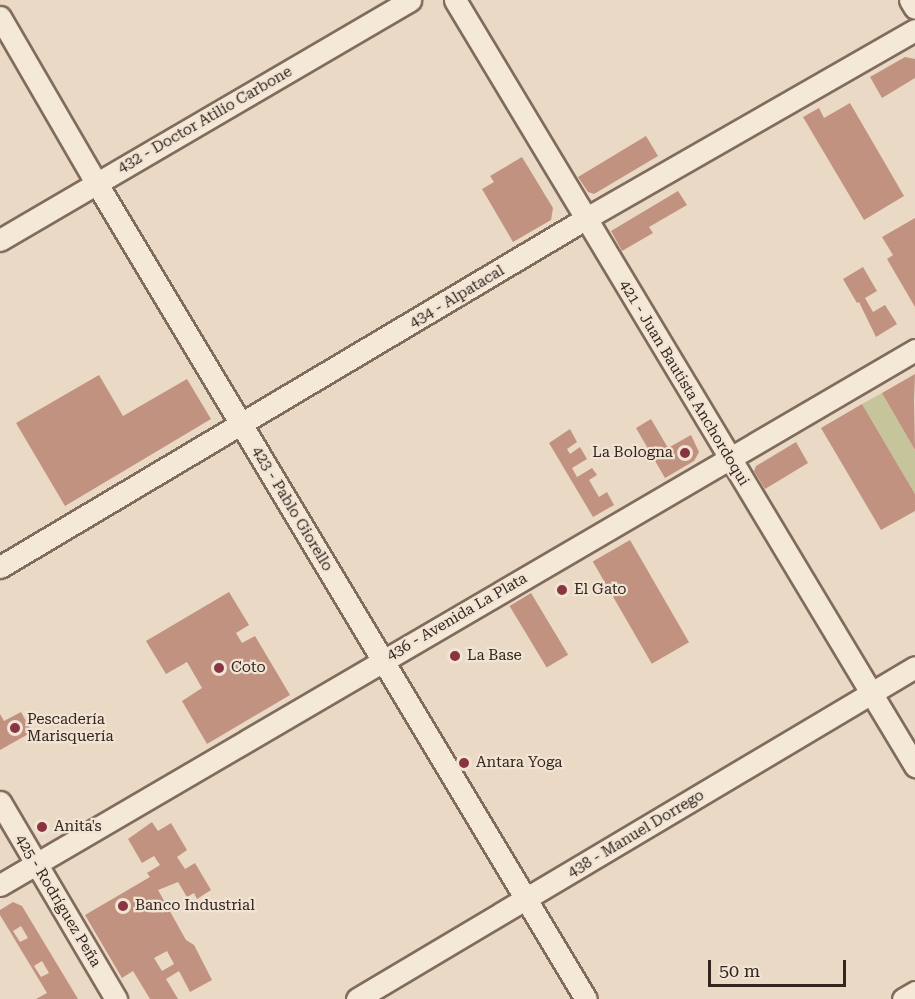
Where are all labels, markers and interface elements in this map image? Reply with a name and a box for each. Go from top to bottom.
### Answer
street label: 432 - Doctor Atilio Carbone [115,63,295,177]
street label: 434 - Alpatacal [406,262,508,332]
street label: 421 - Juan Bautista Anchordoqui [615,277,753,489]
street label: 423 - Pablo Giorello [248,443,336,575]
place label: La Bologna [592,444,673,462]
marker: La Bologna [678,446,692,460]
street label: 436 - Avenida La Plata [384,569,530,665]
place label: El Gato [574,581,627,599]
marker: El Gato [555,583,569,597]
place label: La Base [467,647,522,665]
marker: La Base [448,649,462,663]
place label: Coto [231,659,266,677]
marker: Coto [212,661,226,675]
place label: Pescadería Marisquería [27,710,114,745]
marker: Pescadería Marisquería [8,721,22,735]
place label: Antara Yoga [476,754,562,772]
marker: Antara Yoga [457,756,471,770]
street label: 438 - Manuel Dorrego [565,786,707,882]
place label: Anita's [54,818,102,836]
marker: Anita's [35,820,49,834]
street label: 425 - Rodríguez Peña [11,831,105,971]
place label: Banco Industrial [135,897,255,915]
marker: Banco Industrial [116,899,130,913]
scale bar [711,948,849,986]
text: 50 m [719,960,760,981]

